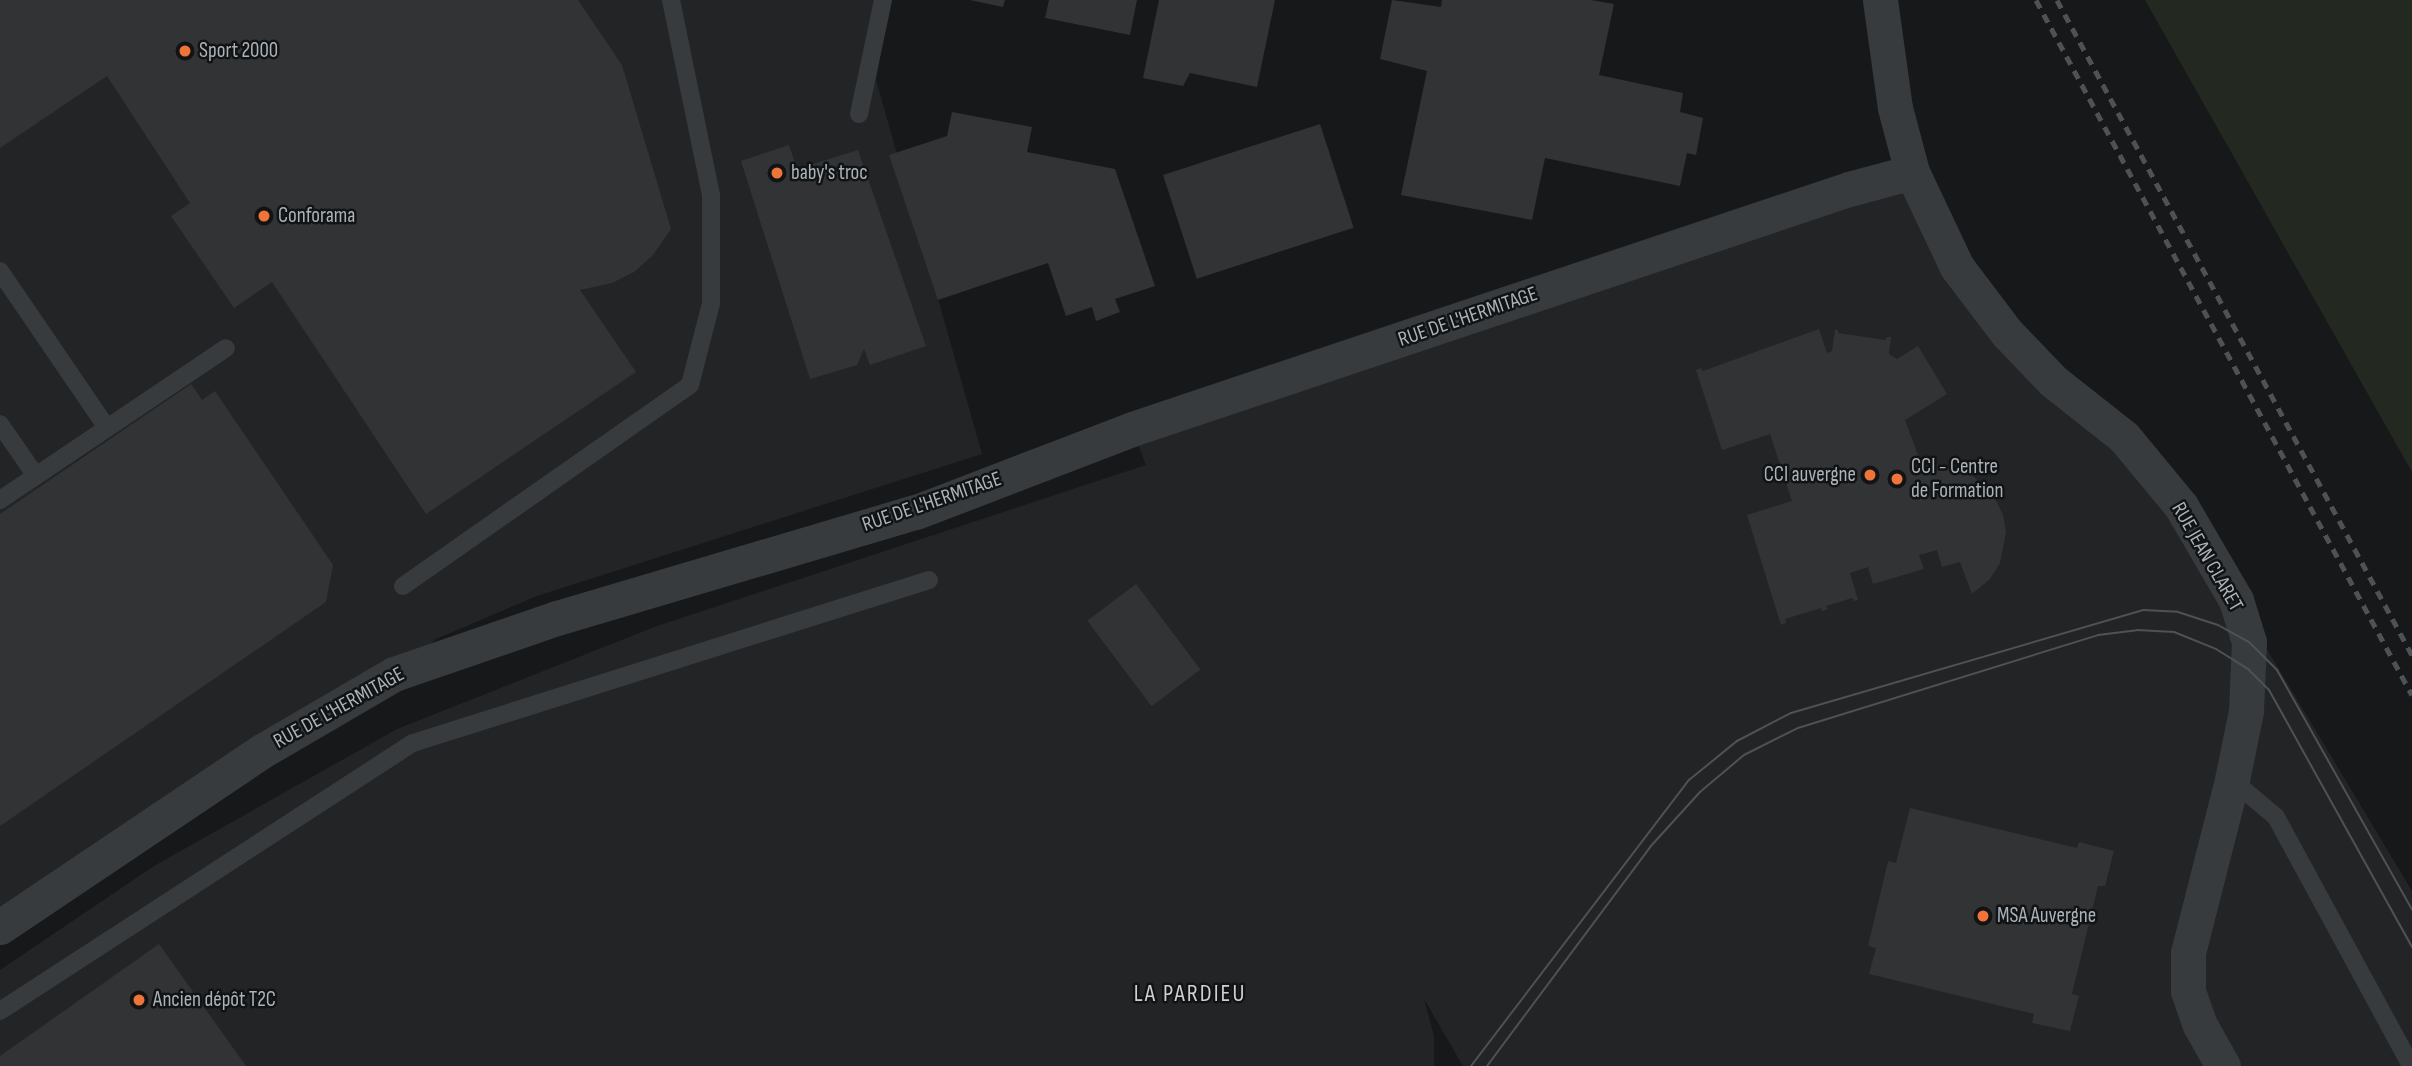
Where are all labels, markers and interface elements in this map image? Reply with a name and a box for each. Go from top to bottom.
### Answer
place label: Sport 2000 [199,38,278,64]
marker: Sport 2000 [177,43,193,59]
place label: baby's troc [791,160,868,186]
marker: baby's troc [769,165,785,181]
place label: Conforama [278,203,355,229]
marker: Conforama [256,208,272,224]
street label: RUE DE L'HERMITAGE [1395,281,1541,353]
place label: CCI - Centre de Formation [1911,454,2004,504]
place label: CCI auvergne [1764,462,1856,488]
street label: RUE DE L'HERMITAGE [859,466,1005,538]
marker: CCI auvergne [1862,467,1878,483]
marker: CCI - Centre de Formation [1889,471,1905,487]
street label: RUE JEAN CLARET [2166,498,2248,616]
street label: RUE DE L'HERMITAGE [269,662,409,754]
place label: MSA Auvergne [1997,903,2096,929]
marker: MSA Auvergne [1975,908,1991,924]
district label: LA PARDIEU [1135,980,1245,1008]
place label: Ancien dépôt T2C [153,987,276,1013]
marker: Ancien dépôt T2C [131,992,147,1008]

